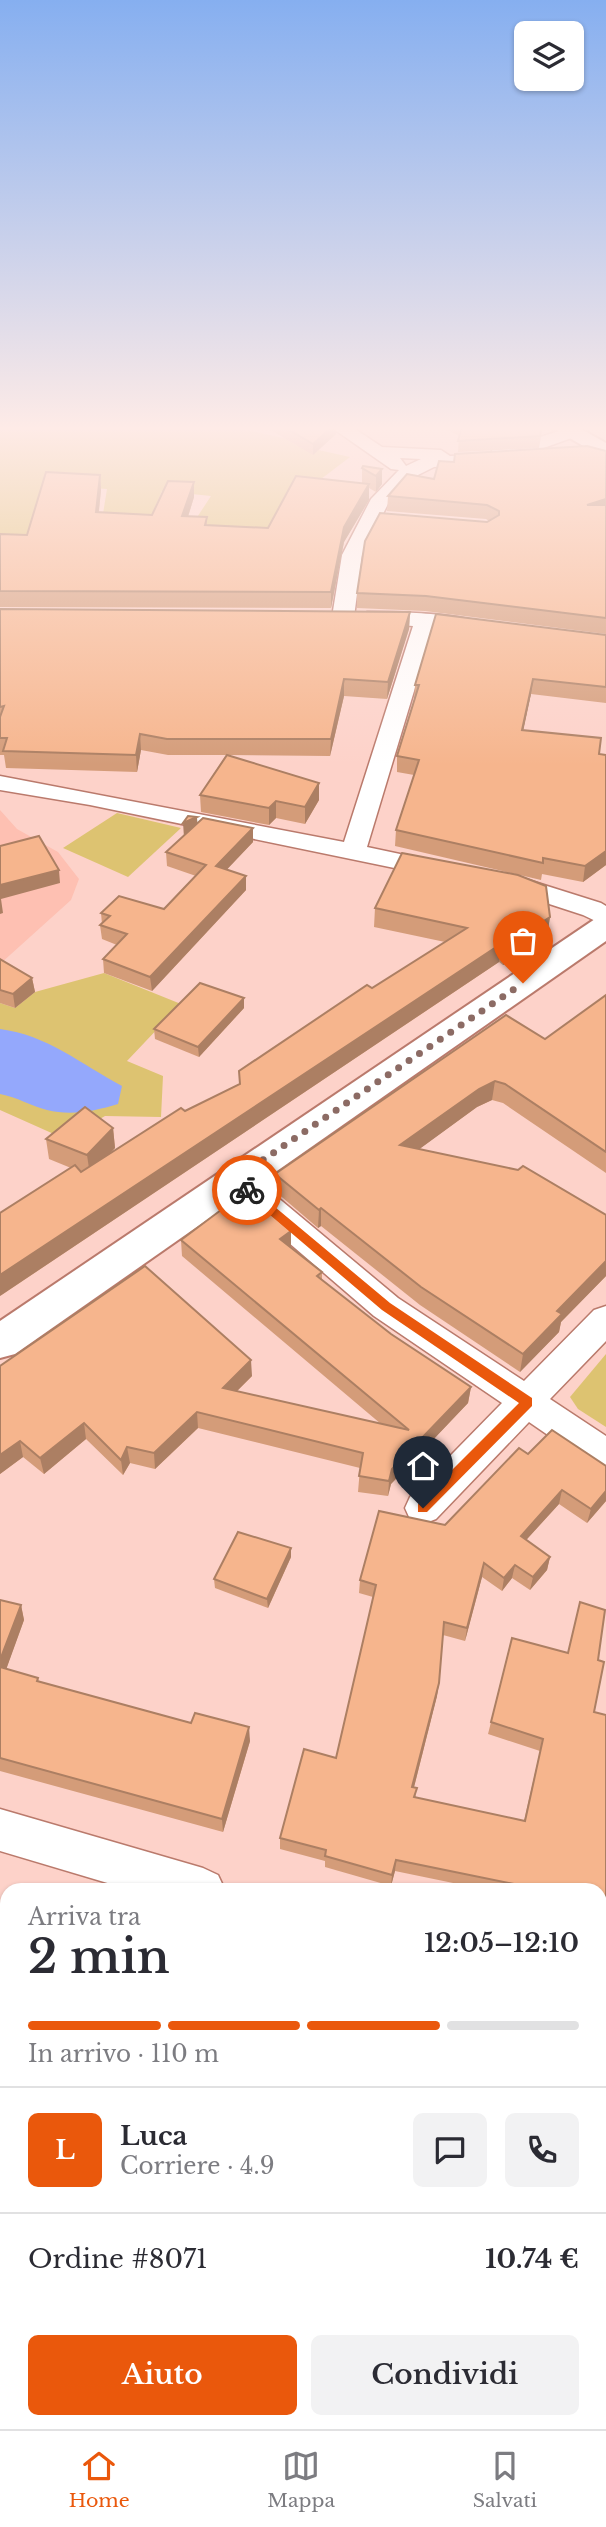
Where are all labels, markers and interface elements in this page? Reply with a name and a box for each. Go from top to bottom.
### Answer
map controls [514,21,584,91]
button: layers [514,21,584,91]
pin [493,911,553,983]
icon: bag [504,922,542,960]
courier [212,1155,282,1225]
icon: bike [228,1171,266,1209]
pin [393,1436,453,1508]
icon: home [404,1447,442,1485]
text: Arriva tra [28,1903,141,1931]
text: 12:05–12:10 [424,1927,579,1959]
text: 2 min [28,1928,170,1985]
text: In arrivo · 110 m [28,2040,219,2068]
button: chat [413,2113,487,2187]
button: phone [505,2113,579,2187]
text: Luca [120,2120,187,2152]
text: L [55,2134,75,2166]
text: Corriere · 4.9 [120,2152,274,2180]
text: Ordine #8071 [28,2243,208,2275]
text: 10.74 € [485,2243,579,2275]
button: Aiuto [28,2335,297,2415]
button: Condividi [311,2335,579,2415]
tab: Home [69,2447,130,2512]
tab: Mappa [267,2447,335,2512]
tab: Salvati [473,2447,537,2512]

